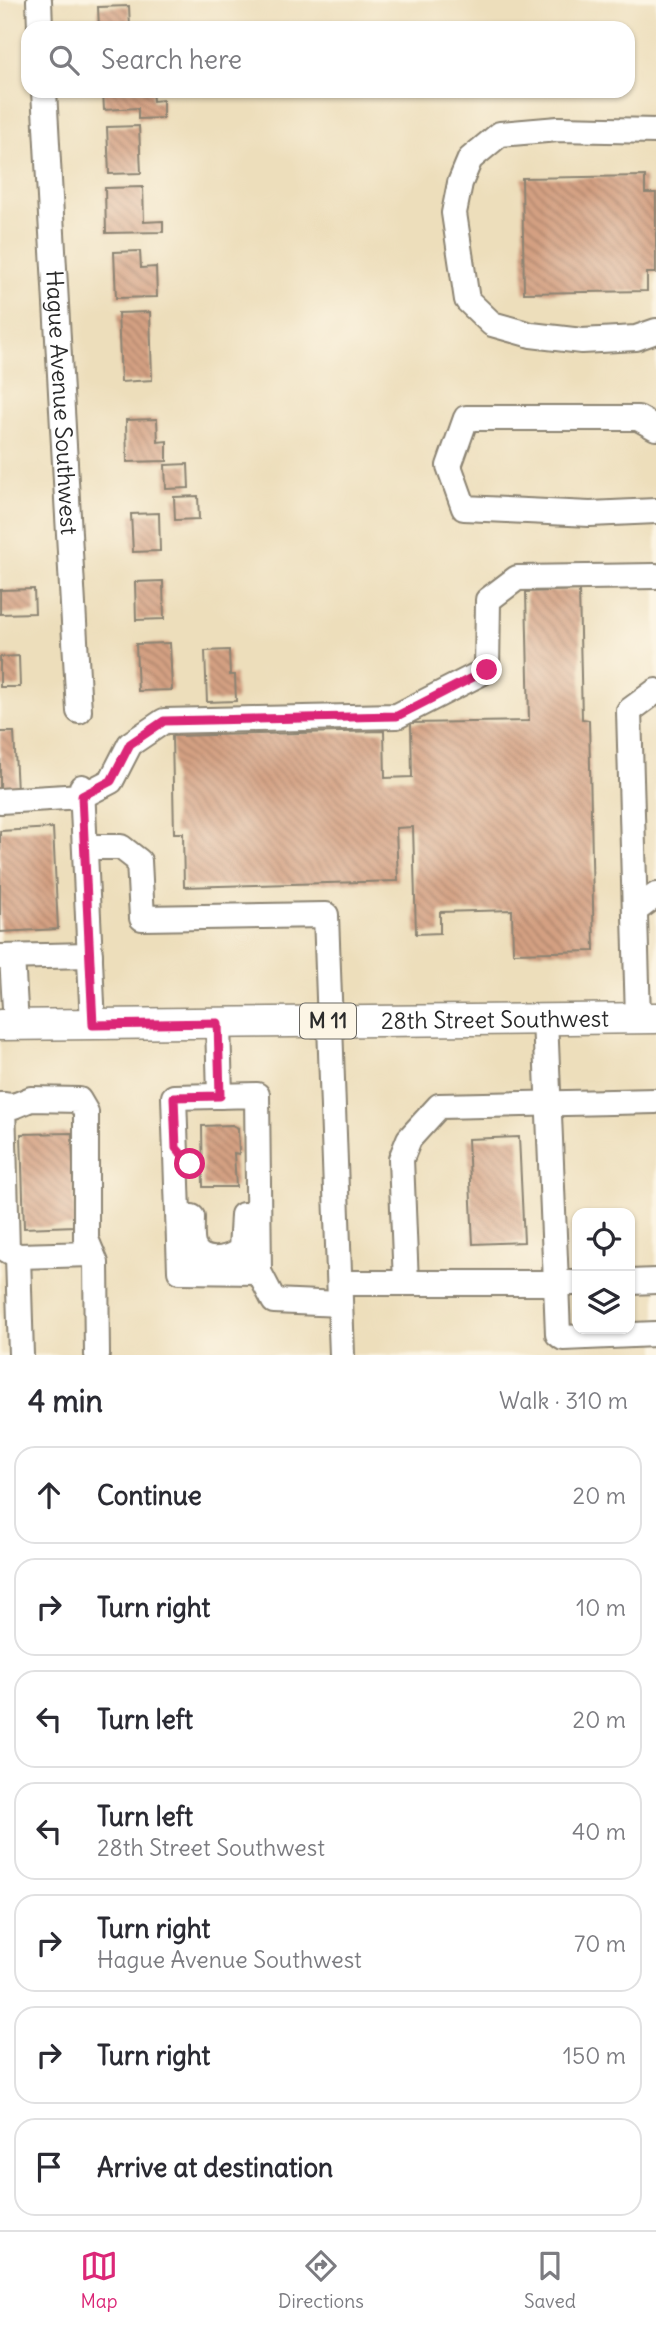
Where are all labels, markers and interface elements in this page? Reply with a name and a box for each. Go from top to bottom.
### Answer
search box [21,21,635,98]
icon: search [45,41,83,79]
text: Search here [101,43,242,76]
street label: Hague Avenue Southwest [40,269,84,536]
route end [471,654,502,685]
street label: 28th Street Southwest [381,1003,609,1035]
road number: M 11 [300,1004,356,1038]
route start [174,1148,205,1179]
map controls [572,1208,635,1334]
button: locate [572,1208,635,1271]
button: layers [572,1271,635,1334]
text: 4 min [28,1382,103,1420]
text: Walk · 310 m [499,1386,628,1415]
icon: ahead [30,1476,68,1514]
text: Continue [97,1479,202,1512]
text: 20 m [573,1481,626,1510]
icon: right [30,1588,68,1626]
text: Turn right [97,1591,210,1624]
text: 10 m [576,1593,626,1622]
icon: left [30,1700,68,1738]
text: Turn left [97,1703,193,1736]
text: 20 m [573,1705,626,1734]
text: Turn left [97,1800,193,1833]
icon: left [30,1812,68,1850]
text: 40 m [572,1817,626,1846]
text: 28th Street Southwest [97,1833,325,1862]
text: Turn right [97,1912,210,1945]
icon: right [30,1924,68,1962]
text: 70 m [574,1929,626,1958]
text: Hague Avenue Southwest [97,1945,362,1974]
icon: right [30,2036,68,2074]
text: Turn right [97,2039,210,2072]
text: 150 m [563,2041,626,2070]
icon: arrive [30,2148,68,2186]
text: Arrive at destination [97,2151,333,2184]
tab: Map [80,2247,118,2313]
tab: Directions [278,2247,364,2313]
tab: Saved [524,2247,576,2313]

